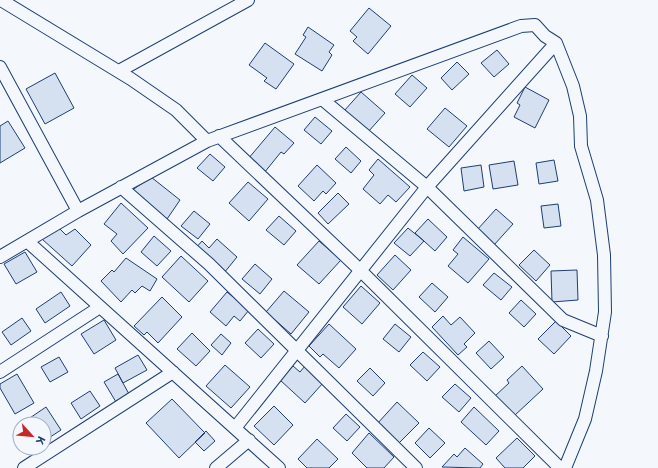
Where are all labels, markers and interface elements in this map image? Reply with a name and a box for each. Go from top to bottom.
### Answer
north arrow [12,416,52,456]
text: K [33,434,49,447]

